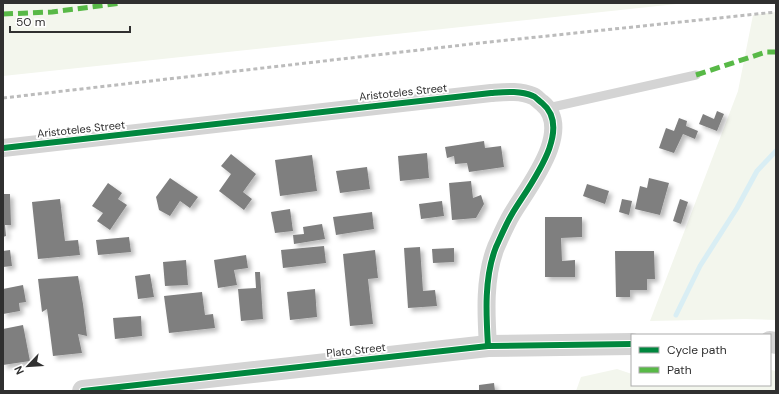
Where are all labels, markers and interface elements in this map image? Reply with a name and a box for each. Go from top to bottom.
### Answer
scale bar [10,8,130,34]
text: 50 m [16,14,45,30]
street label: Aristoteles Street [358,80,448,104]
street label: Aristoteles Street [36,117,126,141]
legend [631,334,771,386]
street label: Plato Street [326,340,386,360]
text: Cycle path [667,342,727,358]
north arrow [8,346,48,386]
text: Path [667,362,692,378]
text: N [11,364,27,377]

